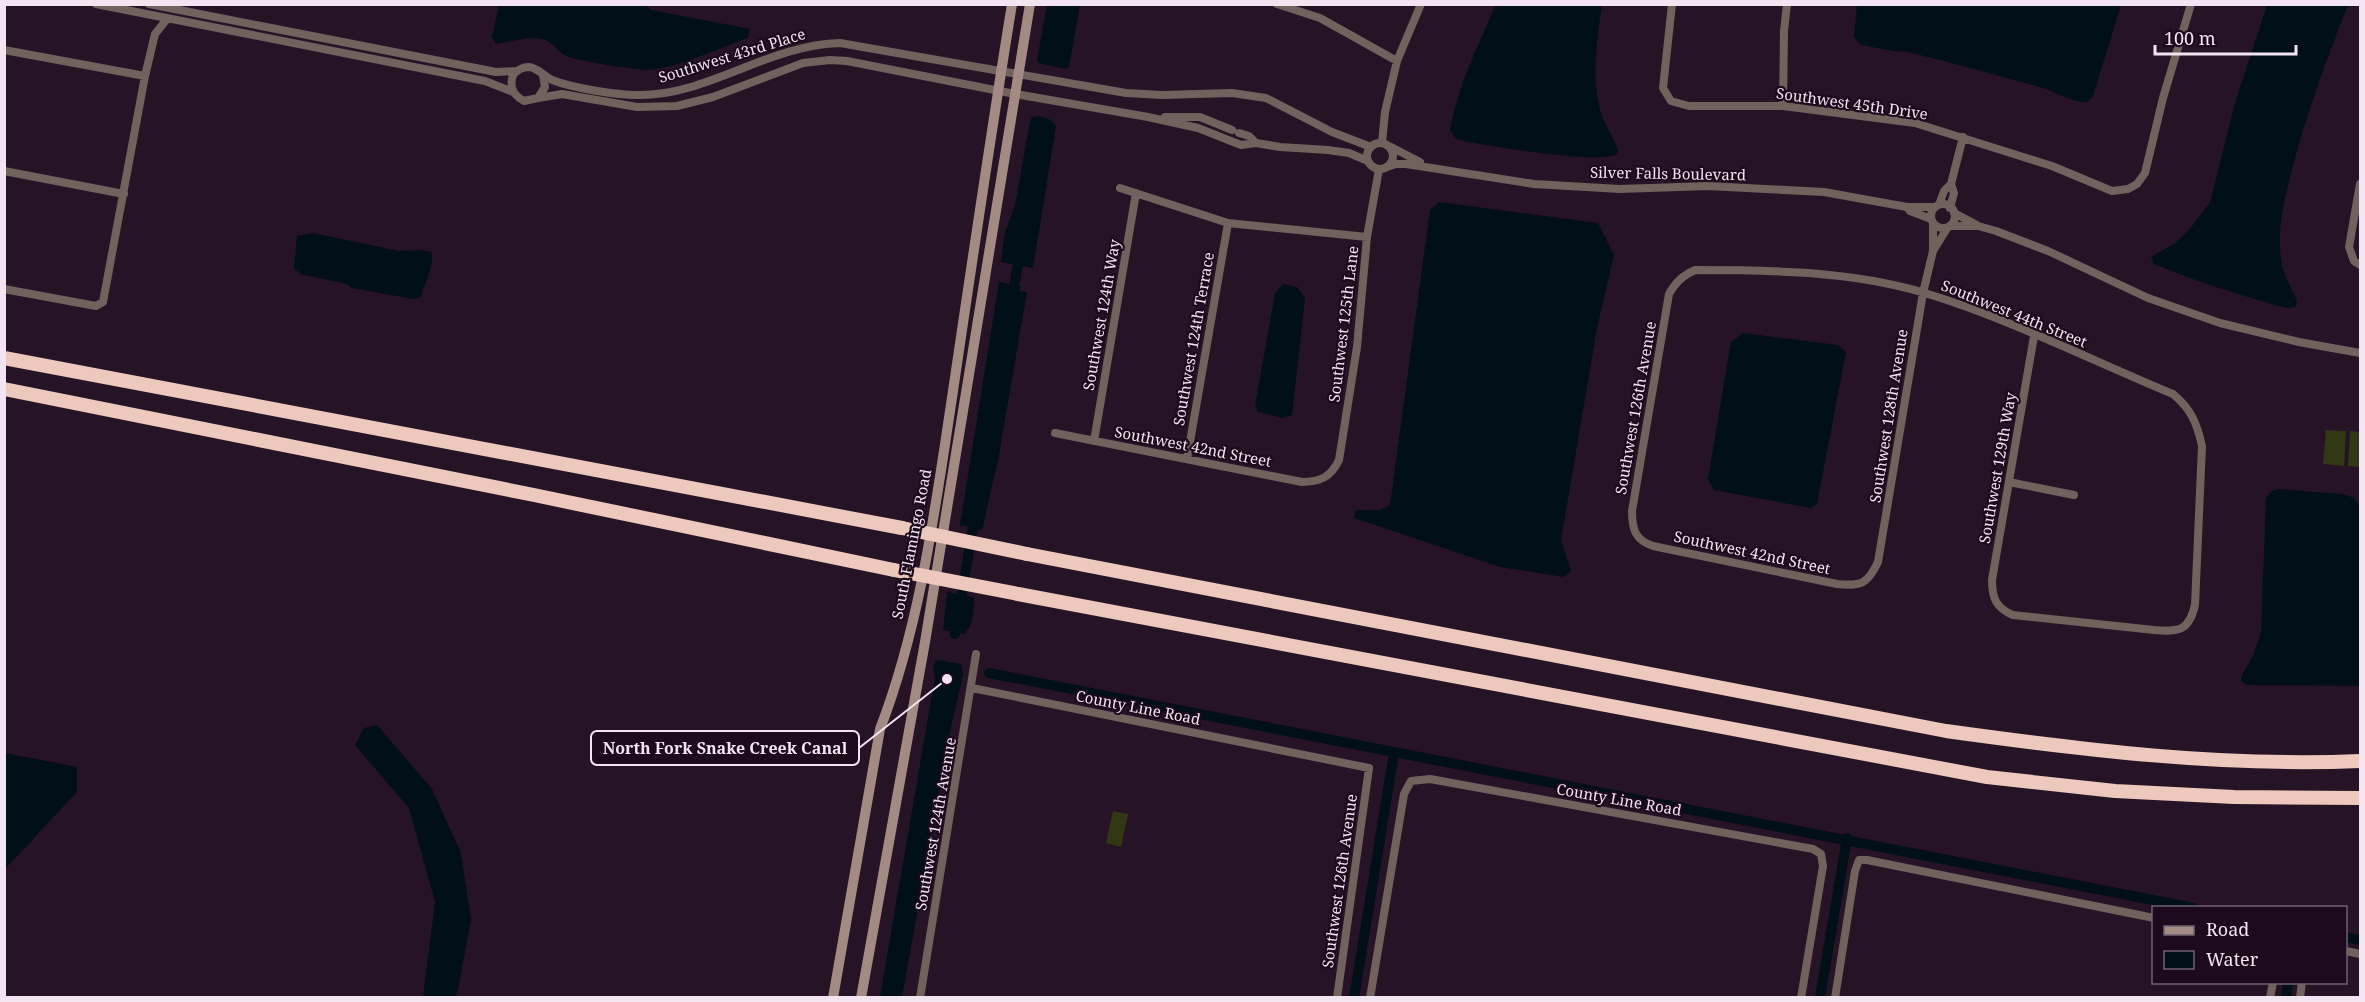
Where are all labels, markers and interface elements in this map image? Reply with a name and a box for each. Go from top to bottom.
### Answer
scale bar [2155,18,2296,56]
street label: Southwest 43rd Place [656,23,808,87]
text: 100 m [2164,26,2216,50]
street label: Southwest 45th Drive [1775,82,1929,124]
street label: Silver Falls Boulevard [1590,162,1746,184]
street label: Southwest 124th Way [1078,237,1124,392]
street label: Southwest 125th Lane [1323,245,1363,403]
street label: Southwest 124th Terrace [1168,250,1218,427]
street label: Southwest 44th Street [1939,275,2090,351]
street label: Southwest 126th Avenue [1610,320,1660,496]
street label: Southwest 128th Avenue [1864,328,1912,504]
street label: Southwest 129th Way [1974,390,2020,545]
street label: Southwest 42nd Street [1113,421,1273,471]
street label: South Flamingo Road [887,467,935,621]
street label: Southwest 42nd Street [1672,526,1832,578]
street label: County Line Road [1074,685,1202,729]
callout: North Fork Snake Creek Canal [591,731,859,765]
street label: Southwest 124th Avenue [910,736,960,912]
text: North Fork Snake Creek Canal [603,737,848,759]
street label: County Line Road [1555,778,1683,820]
street label: Southwest 126th Avenue [1317,793,1361,969]
legend [2152,906,2347,984]
text: Road [2206,917,2249,941]
text: Water [2206,947,2259,971]

